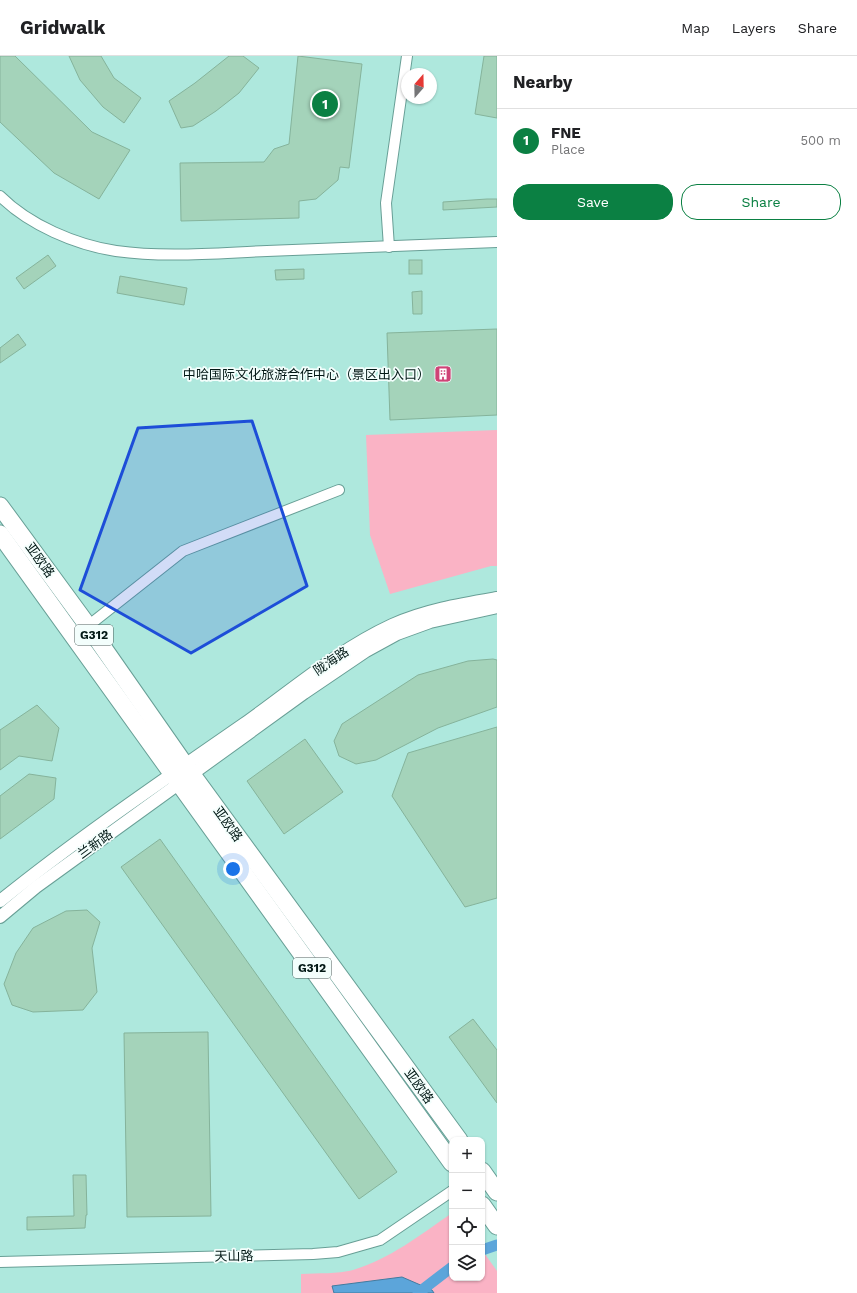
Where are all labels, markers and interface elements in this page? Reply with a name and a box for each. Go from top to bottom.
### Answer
text: Gridwalk [20,16,105,39]
text: Map [681,20,710,36]
text: Layers [732,20,776,36]
text: Share [798,20,837,36]
north arrow [401,68,437,104]
text: Nearby [513,72,572,92]
pin: 1 [312,89,338,119]
text: FNE [551,124,581,142]
text: 1 [523,133,529,148]
text: 500 m [800,133,841,148]
text: Place [551,142,585,157]
button: Save [513,184,673,220]
button: Share [681,184,841,220]
building icon: 中哈国际文化旅游合作中心（景区出入口） [433,364,453,384]
place label: 中哈国际文化旅游合作中心（景区出入口） [183,367,430,382]
street label: 亚欧路 [22,540,58,580]
road number: G312 [75,625,113,645]
street label: 陇海路 [311,644,351,678]
street label: 亚欧路 [210,804,246,844]
street label: 兰新路 [75,826,115,862]
your location [223,859,243,879]
road number: G312 [293,958,331,978]
street label: 亚欧路 [401,1066,437,1106]
map controls [449,1137,485,1281]
button: + [449,1137,485,1173]
button: − [449,1173,485,1209]
button: locate [449,1209,485,1245]
button: layers [449,1245,485,1281]
street label: 天山路 [214,1248,254,1264]

